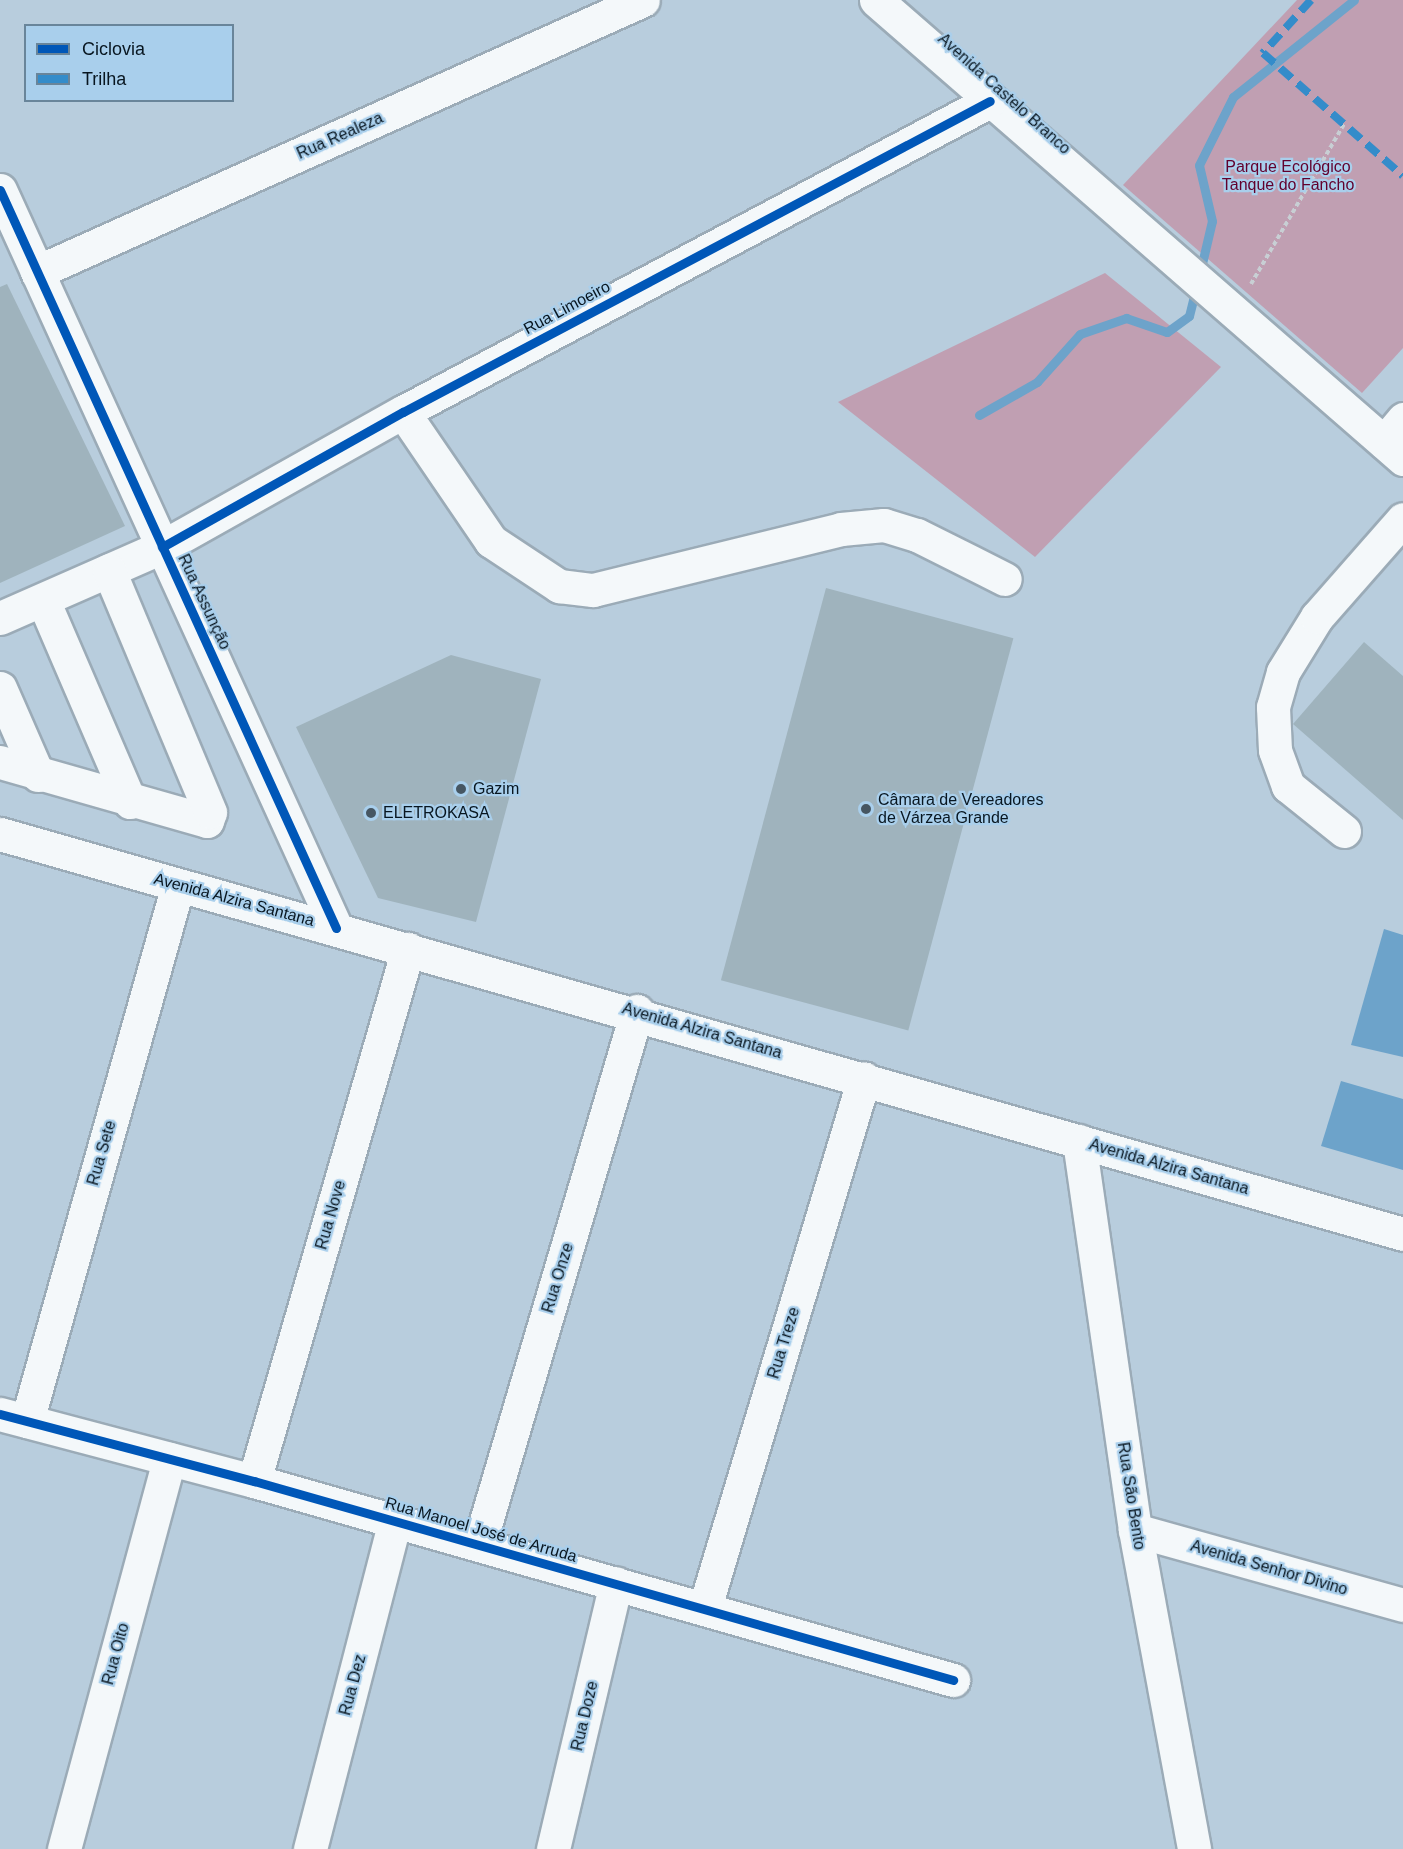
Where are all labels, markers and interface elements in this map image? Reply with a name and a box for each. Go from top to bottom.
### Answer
legend [24,24,234,102]
street label: Avenida Castelo Branco [934,30,1074,158]
text: Ciclovia [82,39,145,59]
text: Trilha [82,69,126,89]
street label: Rua Realeza [294,108,386,164]
park label: Parque Ecológico Tanque do Fancho [1222,157,1354,195]
street label: Rua Limoeiro [520,277,614,339]
street label: Rua Assunção [173,551,235,653]
place label: Gazim [473,779,519,799]
marker: Gazim [454,782,468,796]
place label: Câmara de Vereadores de Várzea Grande [878,790,1043,828]
marker: Câmara de Vereadores de Várzea Grande [859,802,873,816]
place label: ELETROKASA [383,803,490,823]
marker: ELETROKASA [364,806,378,820]
street label: Avenida Alzira Santana [151,869,317,931]
street label: Avenida Alzira Santana [620,999,784,1063]
street label: Rua Sete [84,1118,120,1188]
street label: Avenida Alzira Santana [1087,1135,1251,1199]
street label: Rua Nove [312,1178,350,1252]
street label: Rua Onze [538,1241,578,1315]
street label: Rua Treze [764,1305,804,1381]
street label: Rua São Bento [1113,1441,1149,1551]
street label: Rua Manoel José de Arruda [383,1493,579,1567]
street label: Avenida Senhor Divino [1188,1536,1350,1600]
street label: Rua Oito [99,1621,133,1687]
street label: Rua Dez [336,1652,370,1718]
street label: Rua Doze [568,1679,602,1753]

